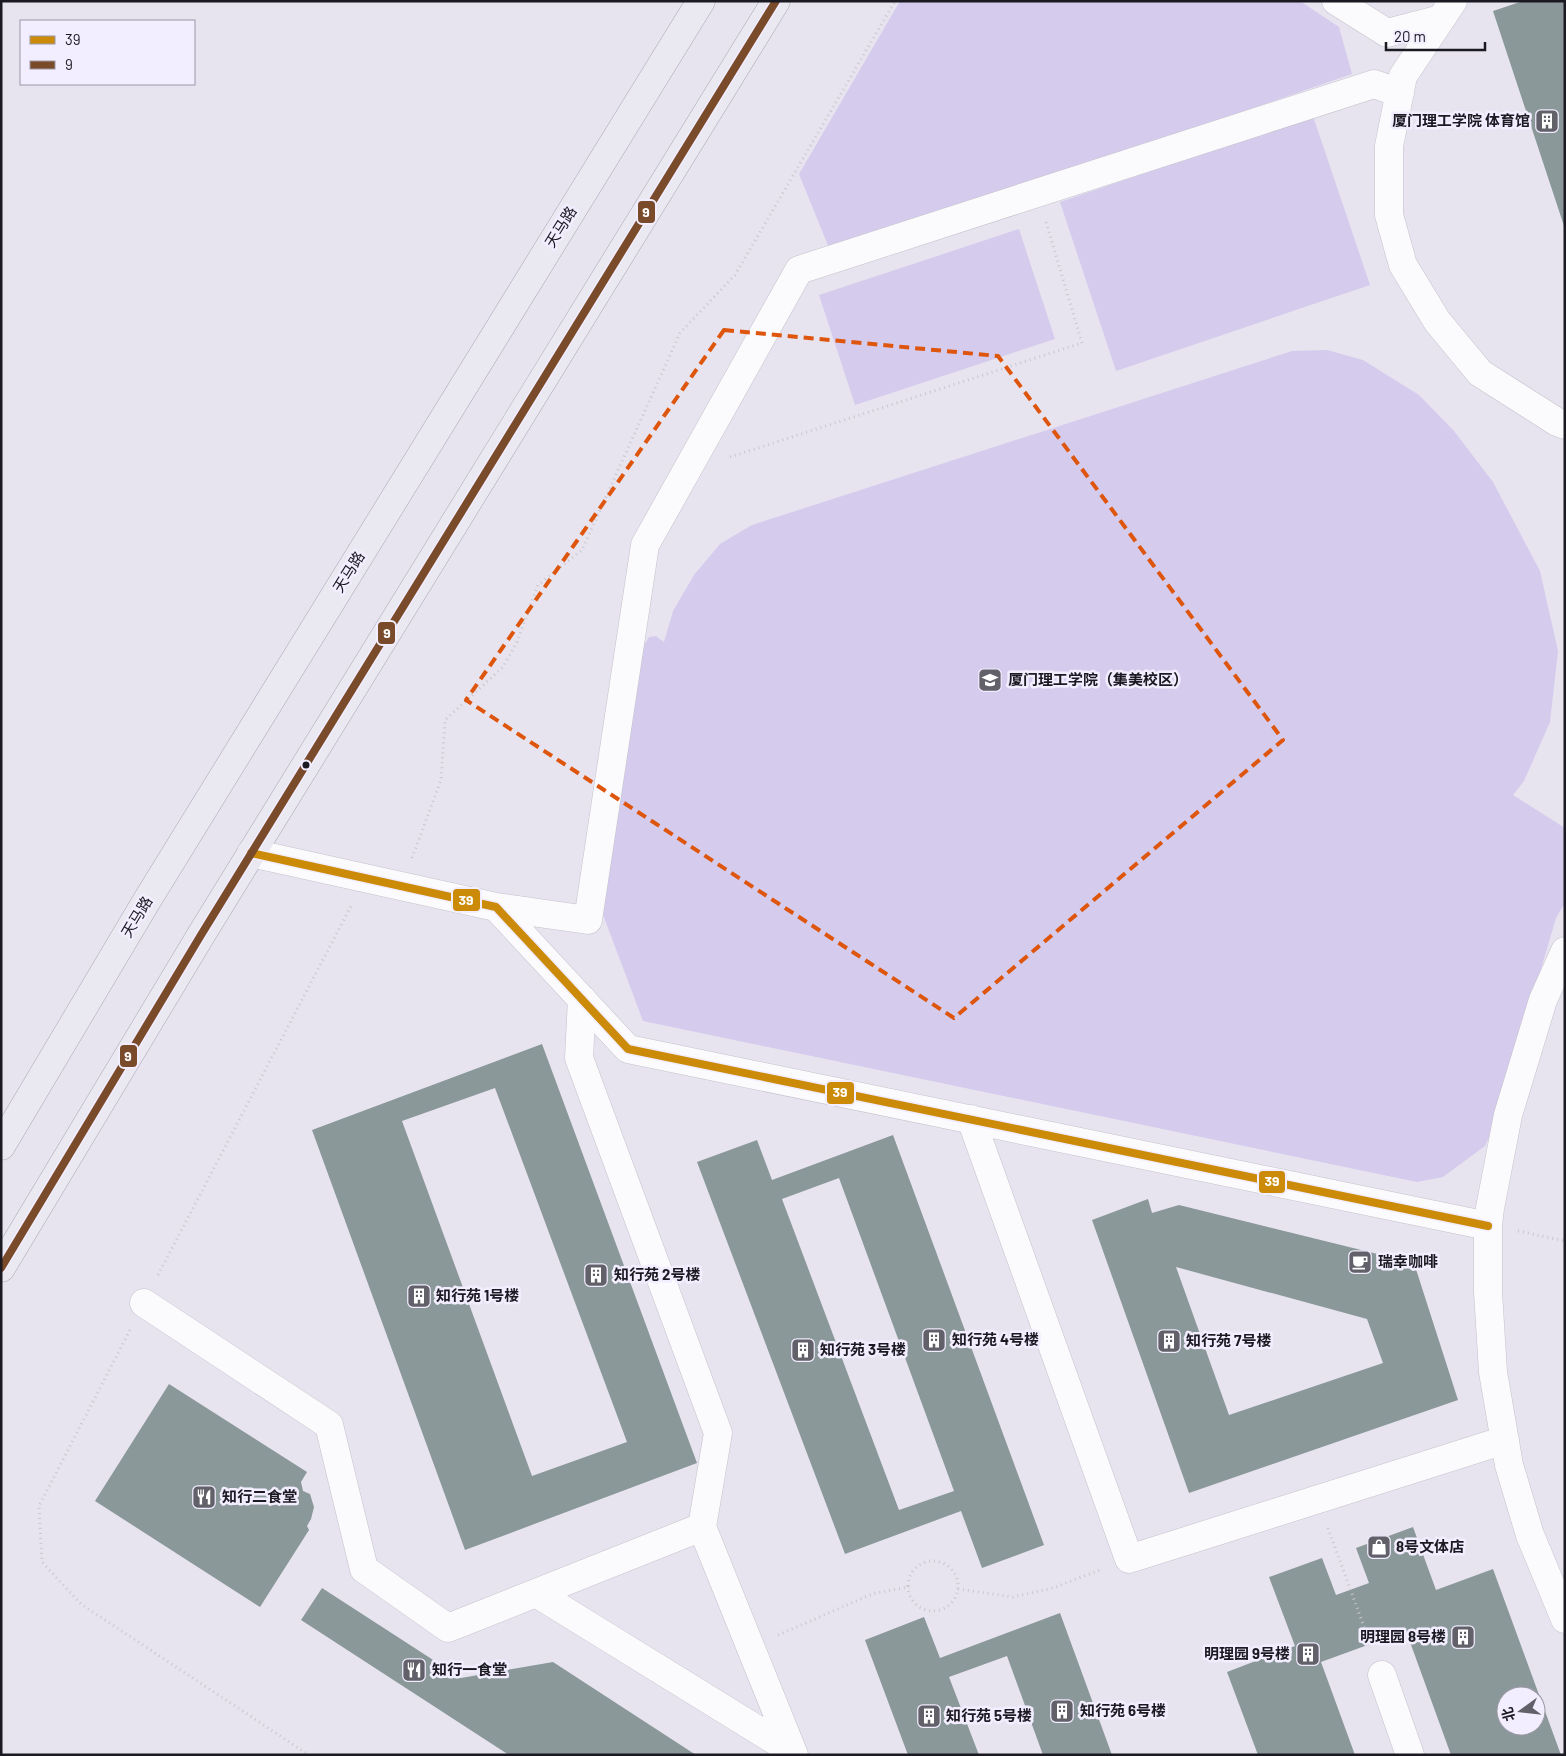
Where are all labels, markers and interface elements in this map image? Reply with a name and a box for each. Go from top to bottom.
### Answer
legend [20,20,195,85]
scale bar [1386,20,1485,52]
text: 20 m [1394,27,1426,45]
text: 39 [65,30,81,48]
text: 9 [65,55,73,73]
building icon: 厦门理工学院 体育馆 [1534,108,1560,134]
place label: 厦门理工学院 体育馆 [1392,111,1530,129]
line badge: 9 [637,200,656,224]
street label: 天马路 [541,203,580,250]
text: 9 [642,203,650,220]
street label: 天马路 [329,548,368,595]
line badge: 9 [377,621,396,645]
text: 9 [383,624,391,641]
school or university icon: 厦门理工学院（集美校区） [977,667,1003,693]
place label: 厦门理工学院（集美校区） [1008,670,1188,688]
unlabelled marker [301,760,311,770]
line badge: 39 [452,888,481,912]
text: 39 [459,891,474,908]
street label: 天马路 [117,893,155,940]
line badge: 9 [119,1044,138,1068]
text: 9 [124,1047,132,1064]
line badge: 39 [826,1081,855,1105]
text: 39 [833,1083,848,1100]
line badge: 39 [1258,1170,1286,1194]
text: 39 [1265,1172,1280,1189]
cafe icon: 瑞幸咖啡 [1347,1249,1373,1275]
place label: 瑞幸咖啡 [1378,1252,1438,1270]
building icon: 知行苑 2号楼 [583,1262,609,1288]
place label: 知行苑 2号楼 [614,1265,700,1283]
building icon: 知行苑 1号楼 [406,1283,432,1309]
place label: 知行苑 1号楼 [436,1286,519,1304]
building icon: 知行苑 4号楼 [921,1327,947,1353]
building icon: 知行苑 7号楼 [1156,1328,1182,1354]
place label: 知行苑 4号楼 [952,1330,1039,1348]
place label: 知行苑 7号楼 [1186,1331,1271,1349]
building icon: 知行苑 3号楼 [790,1337,816,1363]
place label: 知行苑 3号楼 [820,1340,906,1358]
restaurant icon: 知行二食堂 [191,1484,217,1510]
place label: 知行二食堂 [222,1487,297,1505]
shop icon: 8号文体店 [1366,1534,1392,1560]
place label: 8号文体店 [1396,1537,1464,1555]
building icon: 明理园 8号楼 [1450,1624,1476,1650]
place label: 明理园 8号楼 [1360,1627,1446,1645]
building icon: 明理园 9号楼 [1295,1641,1321,1667]
place label: 明理园 9号楼 [1204,1644,1290,1662]
restaurant icon: 知行一食堂 [401,1657,427,1683]
place label: 知行一食堂 [432,1660,507,1678]
north arrow [1496,1686,1546,1736]
building icon: 知行苑 6号楼 [1049,1698,1075,1724]
place label: 知行苑 6号楼 [1080,1701,1166,1719]
building icon: 知行苑 5号楼 [916,1703,942,1729]
place label: 知行苑 5号楼 [946,1706,1032,1724]
text: 北 [1498,1706,1518,1723]

